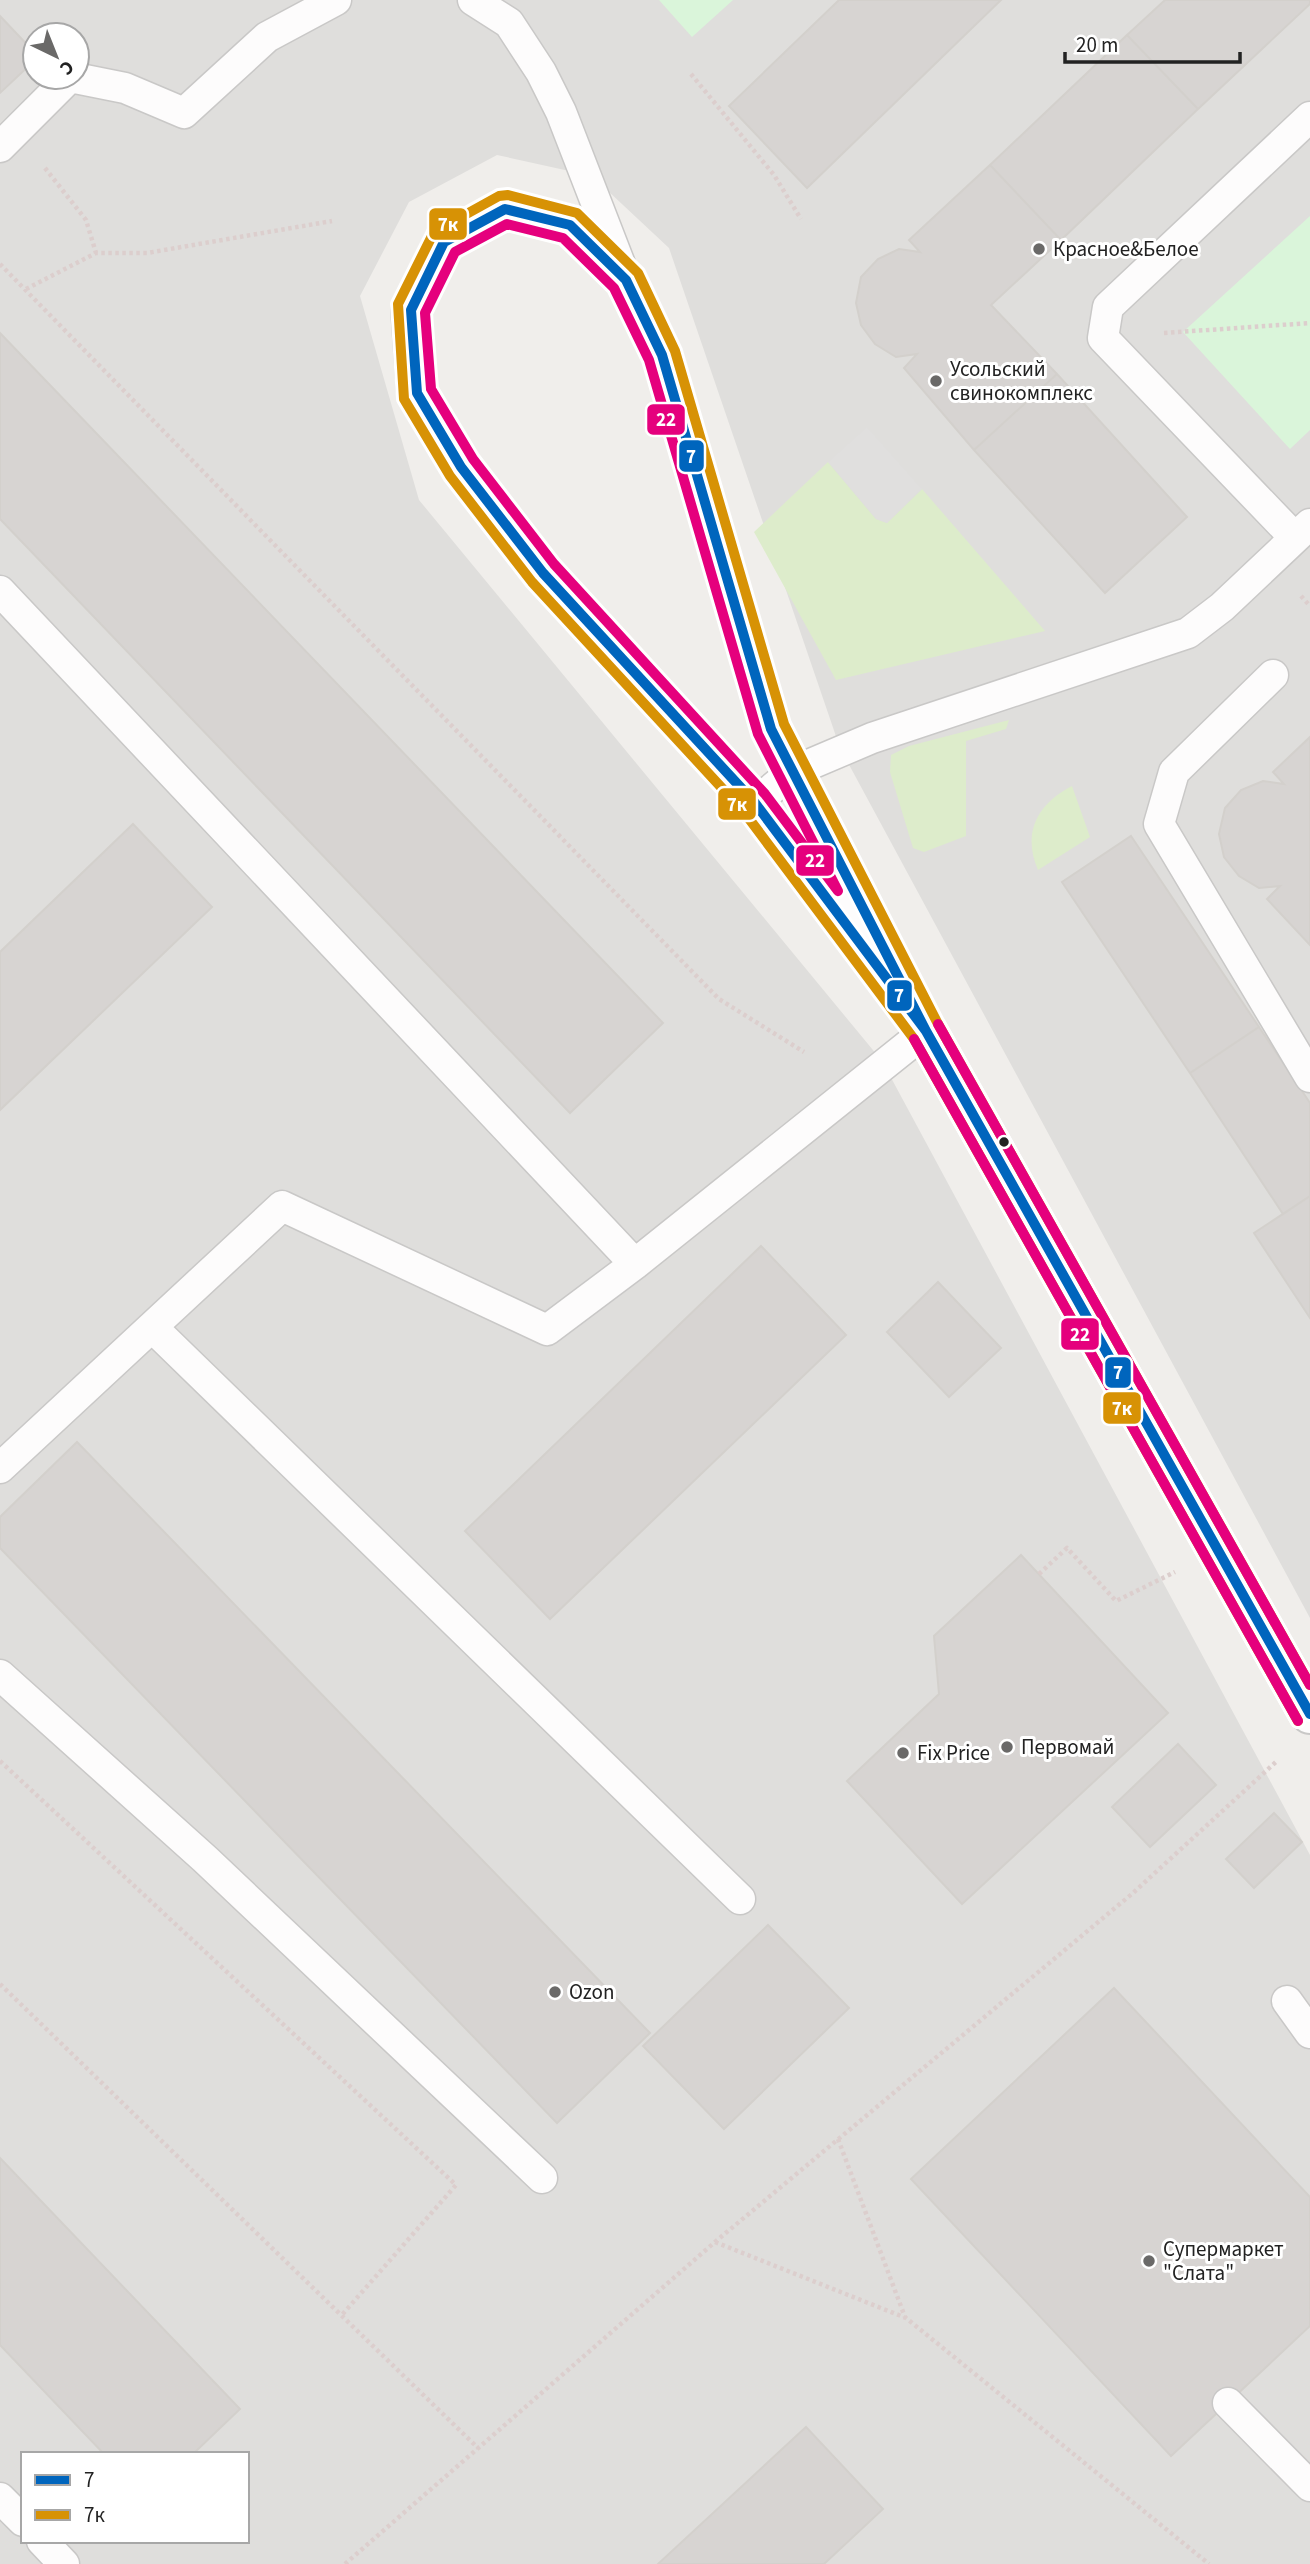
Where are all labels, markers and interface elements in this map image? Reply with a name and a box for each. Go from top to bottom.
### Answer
north arrow [21,21,91,91]
scale bar [1065,21,1240,65]
text: 20 m [1076,30,1118,60]
text: С [53,54,80,81]
line badge: 7к [428,207,468,241]
text: 7к [438,212,459,239]
place label: Красное&Белое [1053,234,1199,264]
marker: Красное&Белое [1031,241,1047,257]
place label: Усольский свинокомплекс [950,354,1093,408]
marker: Усольский свинокомплекс [928,373,944,389]
line badge: 22 [646,403,686,436]
text: 22 [656,407,676,434]
line badge: 7 [678,439,705,473]
text: 7 [686,444,696,471]
line badge: 7к [717,787,757,821]
text: 7к [727,792,748,819]
line badge: 22 [795,844,835,877]
text: 22 [805,848,825,875]
line badge: 7 [886,979,913,1012]
text: 7 [894,983,904,1010]
unlabelled marker [997,1135,1011,1149]
line badge: 22 [1060,1317,1100,1351]
text: 22 [1070,1322,1090,1349]
line badge: 7 [1104,1356,1132,1389]
text: 7 [1113,1360,1123,1387]
line badge: 7к [1102,1391,1142,1425]
text: 7к [1112,1396,1133,1423]
place label: Первомай [1021,1732,1114,1762]
place label: Fix Price [917,1738,990,1768]
marker: Первомай [999,1739,1015,1755]
marker: Fix Price [895,1745,911,1761]
place label: Ozon [569,1977,614,2007]
marker: Ozon [547,1984,563,2000]
place label: Супермаркет "Слата" [1163,2234,1284,2288]
marker: Супермаркет "Слата" [1141,2253,1157,2269]
legend [21,2452,248,2543]
text: 7 [84,2465,94,2495]
text: 7к [84,2500,105,2530]

